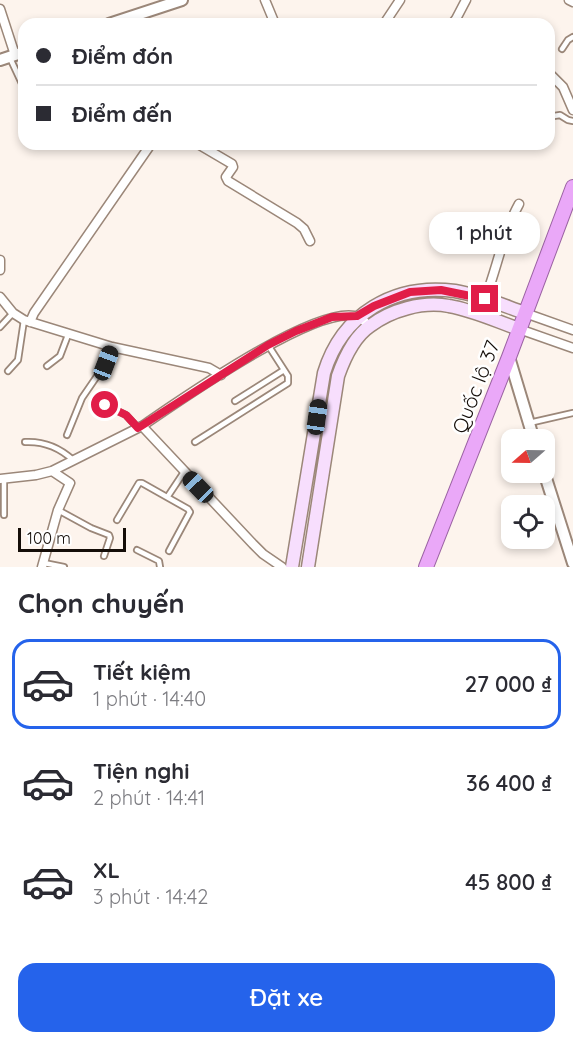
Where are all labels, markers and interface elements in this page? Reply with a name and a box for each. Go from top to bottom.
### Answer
text: Điểm đón [72,42,173,70]
text: Điểm đến [72,100,172,128]
callout: 1 phút [430,212,540,254]
text: 1 phút [456,220,513,245]
route end [471,285,498,312]
street label: Quốc lộ 37 [446,337,505,437]
car [91,343,121,383]
route start [91,391,118,418]
car [306,398,328,436]
north arrow [501,429,555,483]
map controls [501,429,555,549]
car [179,468,217,506]
button: locate [501,495,555,549]
scale bar [18,525,126,552]
text: 100 m [27,528,71,548]
text: Chọn chuyến [18,586,185,620]
icon: car [21,657,75,711]
text: Tiết kiệm [93,658,191,686]
text: 27 000 ₫ [465,670,552,698]
text: 1 phút · 14:40 [93,686,206,711]
icon: car [21,756,75,810]
text: Tiện nghi [93,757,189,785]
text: 36 400 ₫ [466,769,552,797]
text: 2 phút · 14:41 [93,785,205,810]
icon: car [21,855,75,909]
text: XL [93,856,120,884]
text: 45 800 ₫ [465,868,552,896]
text: 3 phút · 14:42 [93,884,208,909]
button: Đặt xe [18,963,555,1032]

